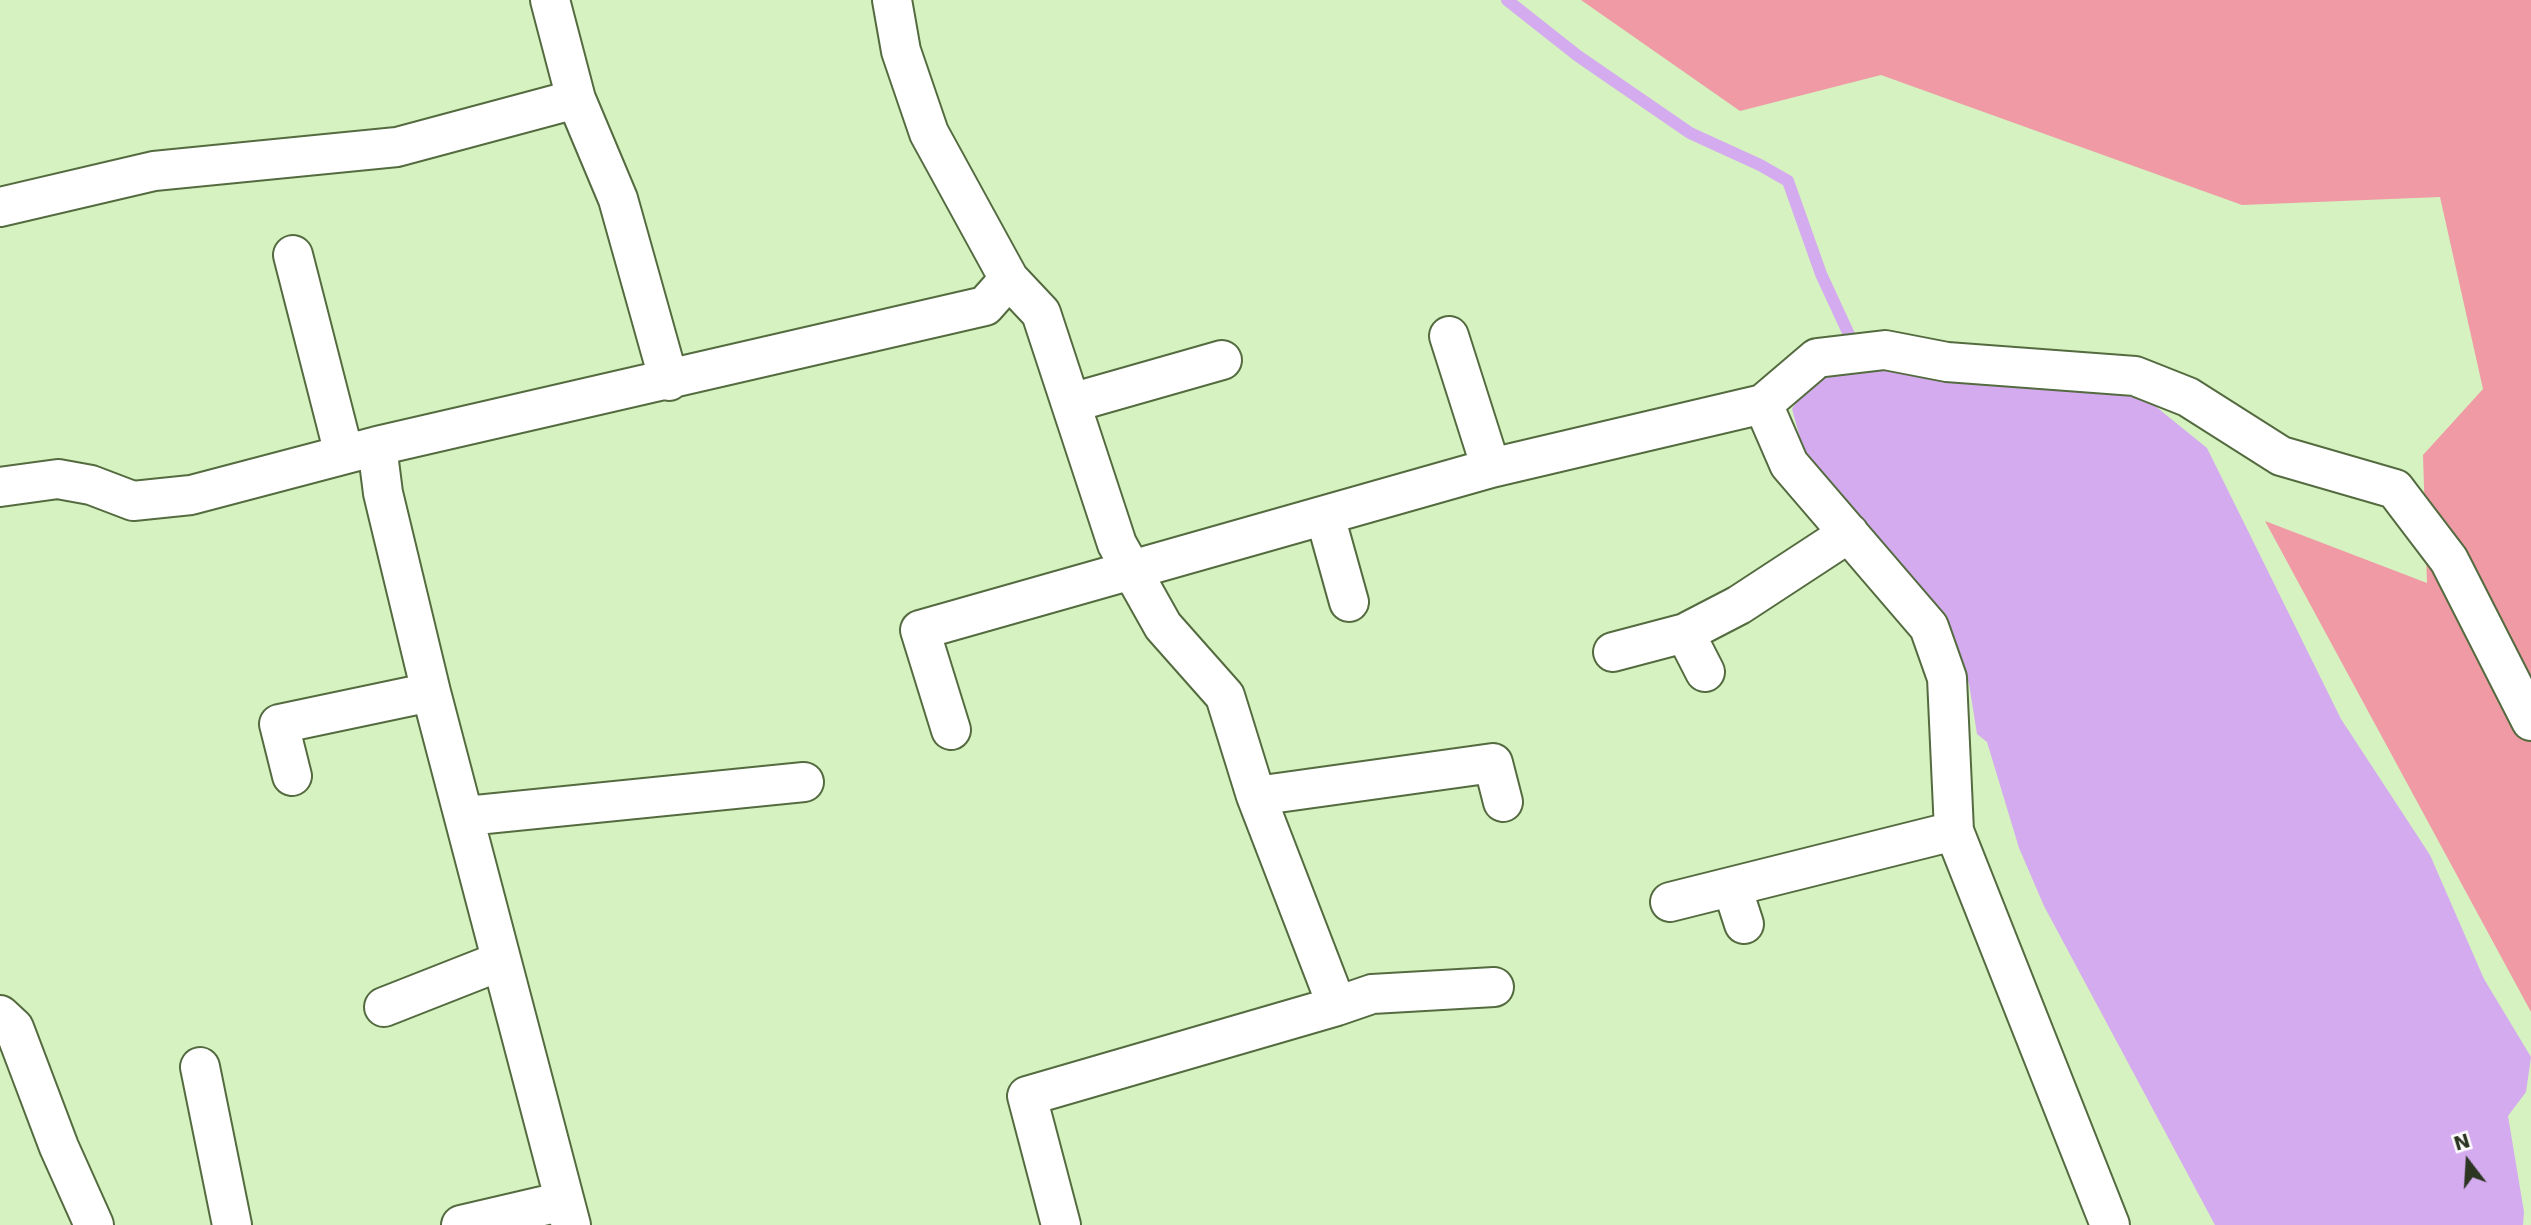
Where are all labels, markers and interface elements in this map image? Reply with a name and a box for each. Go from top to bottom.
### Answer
north arrow [2433,1127,2503,1197]
text: N [2451,1129,2473,1155]

